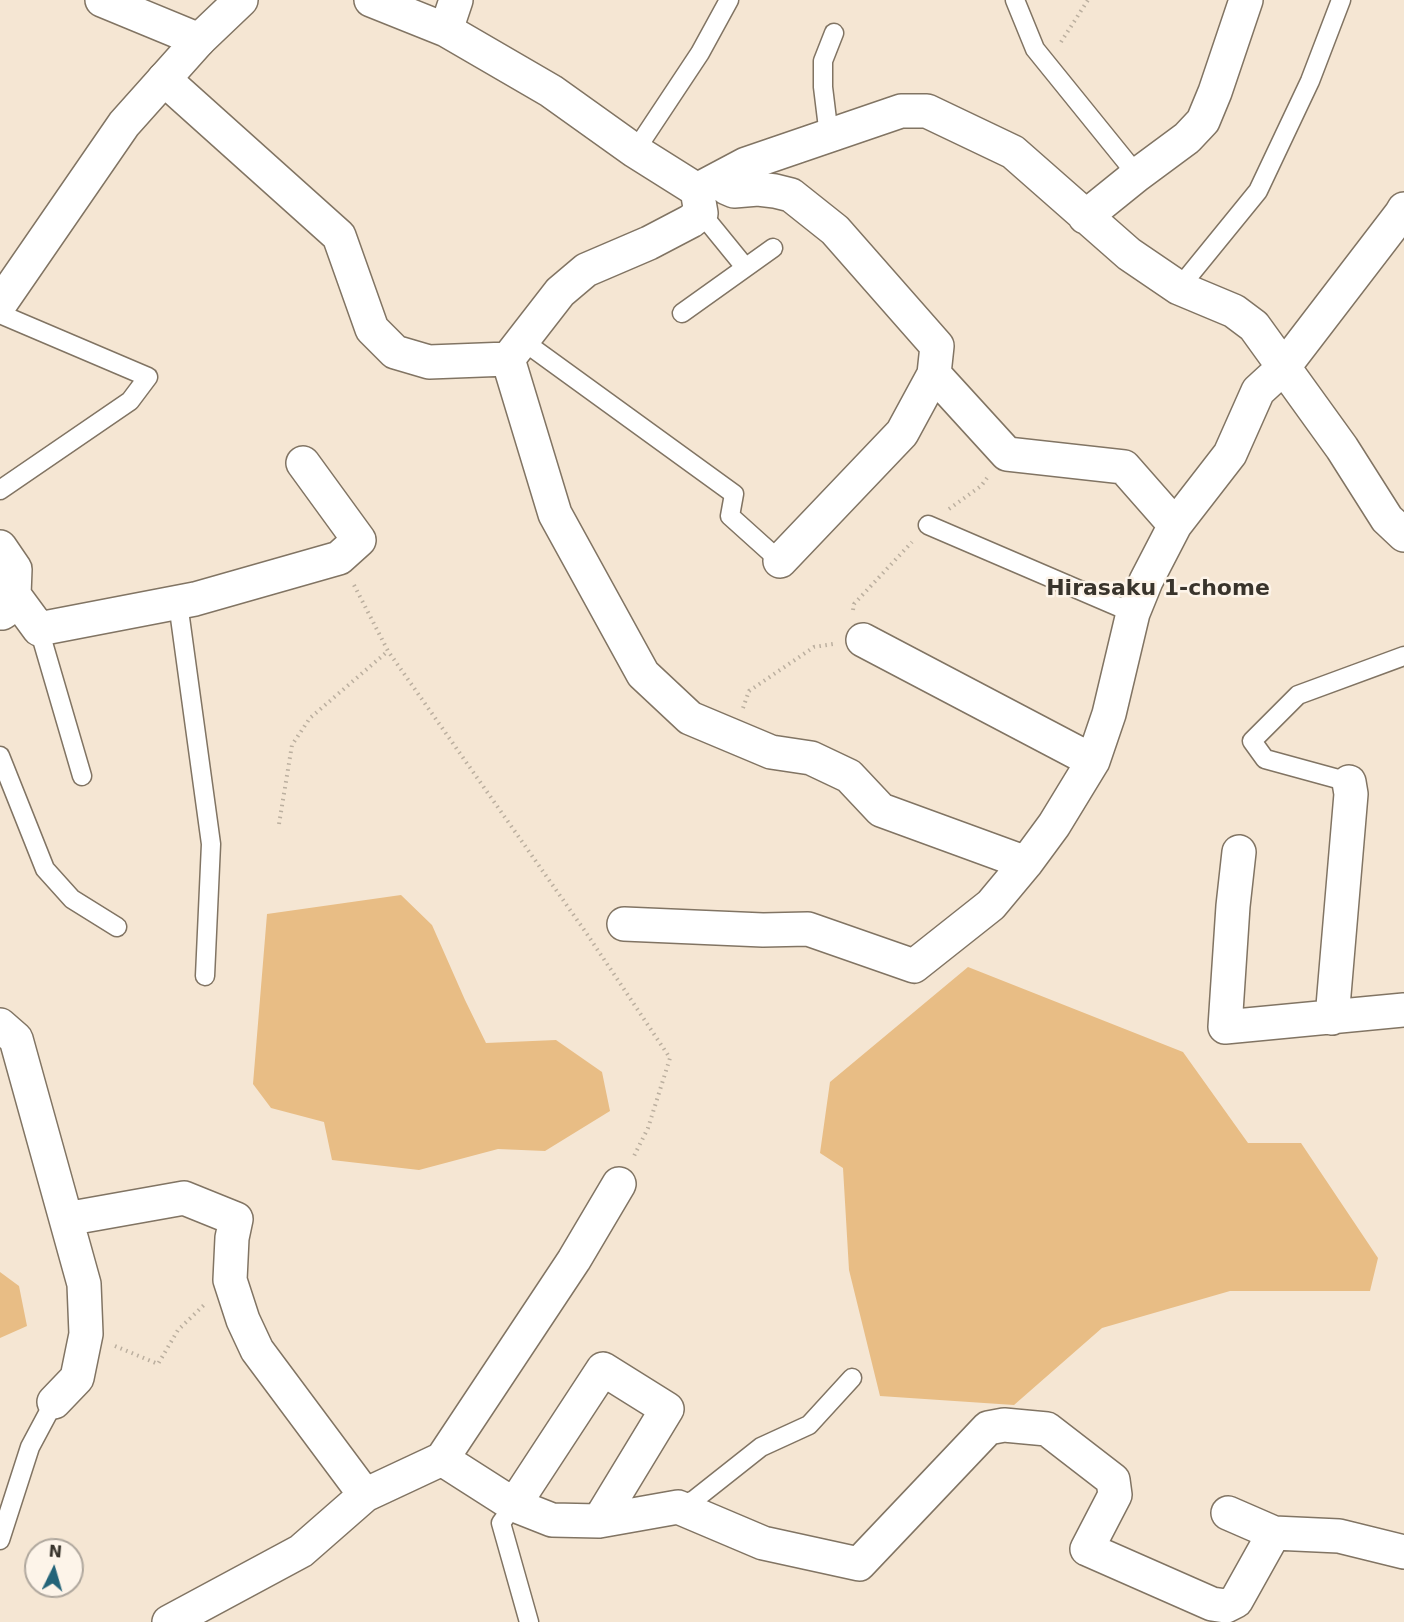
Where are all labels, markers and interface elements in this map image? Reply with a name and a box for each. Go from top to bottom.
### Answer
district label: Hirasaku 1-chome [1046,576,1270,602]
north arrow [24,1538,84,1598]
text: N [48,1542,63,1562]

